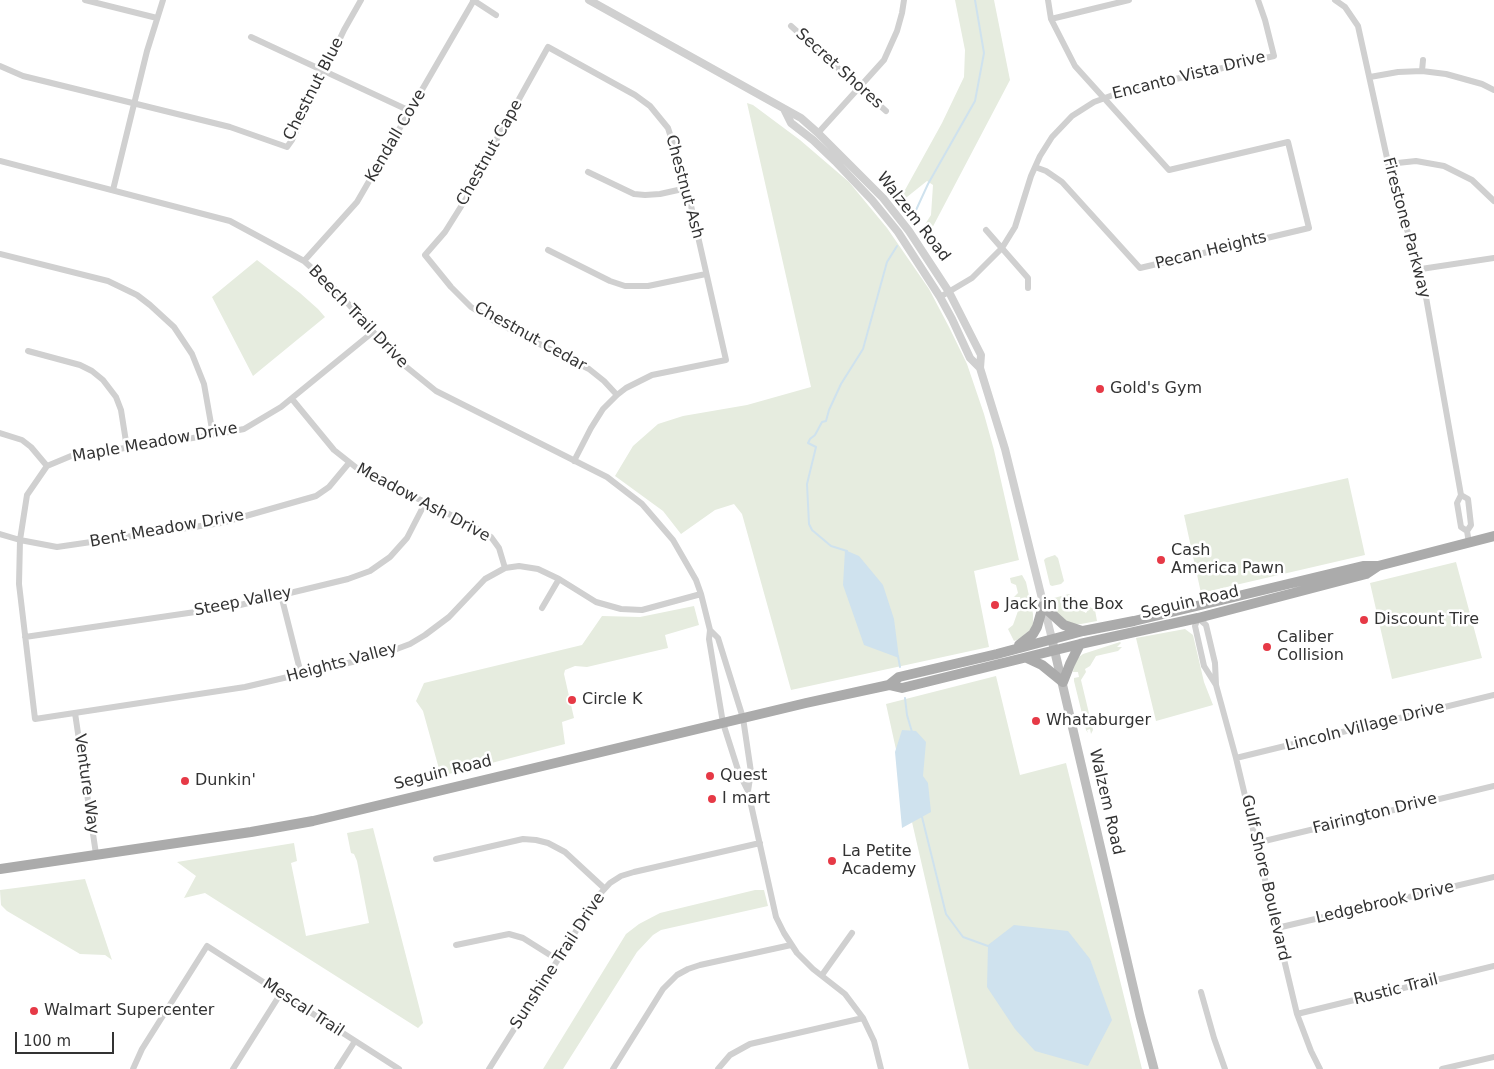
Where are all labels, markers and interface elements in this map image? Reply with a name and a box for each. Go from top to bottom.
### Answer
street label: Secret Shores [791,25,887,113]
street label: Chestnut Blue [280,34,348,144]
street label: Encanto Vista Drive [1110,48,1268,104]
street label: Kendall Cove [362,86,430,186]
street label: Chestnut Cape [453,97,527,209]
street label: Chestnut Ash [661,133,707,241]
street label: Firestone Parkway [1378,156,1434,300]
street label: Walzem Road [872,168,954,266]
street label: Pecan Heights [1153,228,1269,274]
street label: Beech Trail Drive [304,262,412,372]
street label: Chestnut Cedar [471,298,589,376]
place label: Gold's Gym [1110,379,1202,399]
marker: Gold's Gym [1094,383,1106,395]
street label: Maple Meadow Drive [71,419,239,467]
street label: Meadow Ash Drive [353,460,493,546]
street label: Bent Meadow Drive [88,506,246,552]
place label: Cash America Pawn [1171,541,1284,579]
marker: Cash America Pawn [1155,554,1167,566]
street label: Seguin Road [1139,582,1241,624]
street label: Steep Valley [193,583,293,621]
place label: Jack in the Box [1005,595,1123,615]
marker: Jack in the Box [989,599,1001,611]
place label: Discount Tire [1374,610,1479,630]
marker: Discount Tire [1358,614,1370,626]
place label: Caliber Collision [1277,628,1344,666]
street label: Heights Valley [284,639,400,687]
marker: Caliber Collision [1261,641,1273,653]
place label: Circle K [582,690,643,710]
marker: Circle K [566,694,578,706]
street label: Lincoln Village Drive [1283,698,1447,756]
place label: Whataburger [1046,711,1151,731]
marker: Whataburger [1030,715,1042,727]
street label: Venture Way [69,732,103,836]
street label: Walzem Road [1084,747,1128,857]
street label: Seguin Road [392,752,494,794]
place label: Quest [720,766,767,786]
marker: Quest [704,770,716,782]
place label: Dunkin' [195,771,256,791]
marker: Dunkin' [179,775,191,787]
place label: I mart [722,789,770,809]
street label: Fairington Drive [1311,789,1439,839]
marker: I mart [706,793,718,805]
street label: Gulf Shore Boulevard [1237,793,1293,963]
place label: La Petite Academy [842,842,916,880]
marker: La Petite Academy [826,855,838,867]
street label: Ledgebrook Drive [1314,878,1456,928]
street label: Sunshine Trail Drive [507,889,609,1033]
street label: Rustic Trail [1352,970,1440,1010]
street label: Mescal Trail [259,975,347,1041]
place label: Walmart Supercenter [44,1001,214,1021]
marker: Walmart Supercenter [28,1005,40,1017]
scale bar [18,1022,116,1054]
text: 100 m [23,1032,71,1050]

